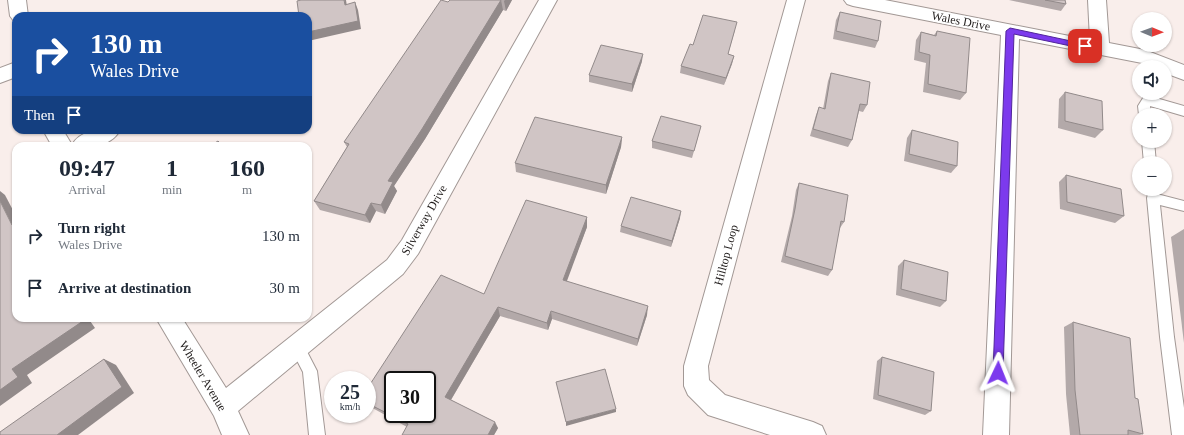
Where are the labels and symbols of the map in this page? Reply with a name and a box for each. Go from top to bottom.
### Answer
street label: Wales Drive [931,8,991,34]
north arrow [1132,12,1172,52]
pin [1068,29,1102,63]
street label: Silverway Drive [398,182,450,258]
street label: Hilltop Loop [711,223,741,287]
street label: Wheeler Avenue [177,338,229,414]
position arrow [977,352,1019,394]
speed limit sign: 30 [384,371,436,423]

